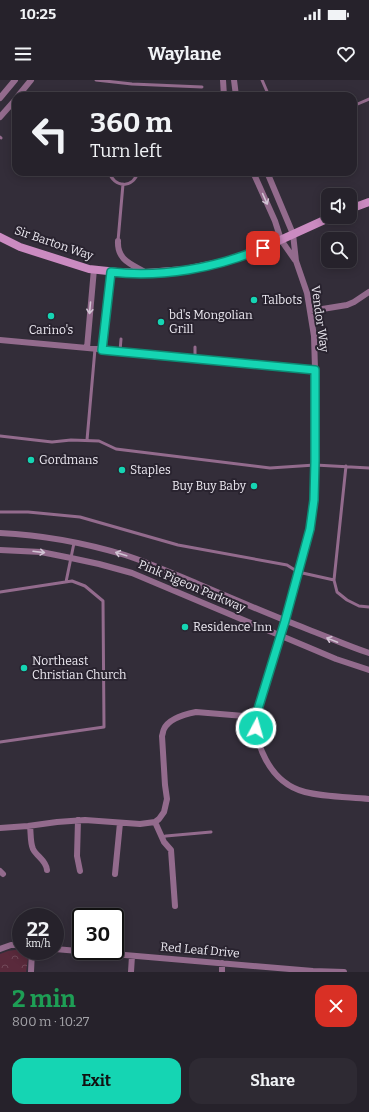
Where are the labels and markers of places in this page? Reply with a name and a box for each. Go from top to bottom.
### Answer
pin [246,231,280,265]
place label: Talbots [262,293,302,307]
marker: Talbots [249,295,259,305]
place label: bd's Mongolian Grill [169,308,253,336]
marker: Carino's [46,311,56,321]
marker: bd's Mongolian Grill [156,317,166,327]
place label: Carino's [29,323,74,337]
place label: Gordmans [39,453,98,467]
marker: Gordmans [26,455,36,465]
place label: Staples [130,463,171,477]
marker: Staples [117,465,127,475]
place label: Buy Buy Baby [172,479,247,493]
marker: Buy Buy Baby [249,481,259,491]
place label: Residence Inn [193,620,273,634]
marker: Residence Inn [180,622,190,632]
place label: Northeast Christian Church [32,654,127,682]
marker: Northeast Christian Church [19,663,29,673]

